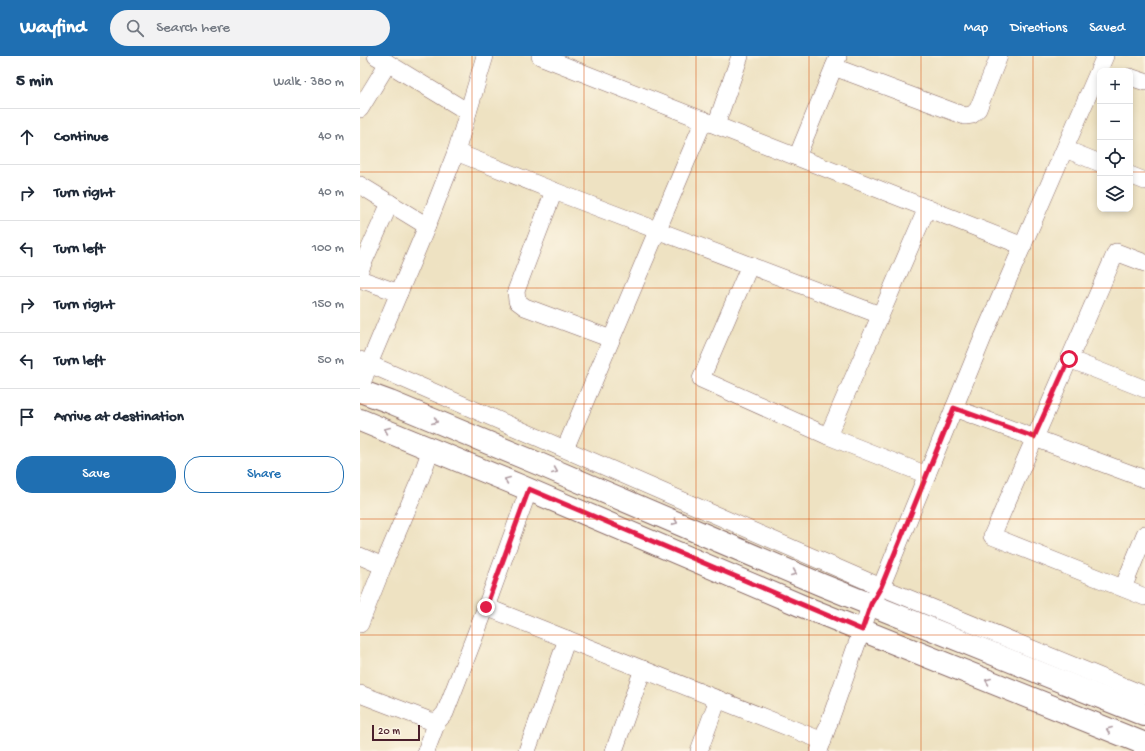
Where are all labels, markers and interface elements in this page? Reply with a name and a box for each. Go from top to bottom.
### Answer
search box [110,10,390,46]
text: Wayfind [20,17,86,40]
icon: search [124,17,146,39]
text: Search here [156,19,230,37]
text: Map [964,20,988,37]
text: Directions [1010,20,1067,37]
text: Saved [1089,20,1125,37]
map controls [1097,68,1133,212]
button: + [1097,68,1133,104]
text: 5 min [16,72,53,92]
text: Walk · 380 m [273,75,344,90]
button: − [1097,104,1133,140]
icon: ahead [16,126,38,148]
text: Continue [54,128,108,146]
text: 40 m [318,129,344,144]
button: locate [1097,140,1133,176]
button: layers [1097,176,1133,212]
icon: right [16,182,38,204]
text: Turn right [54,184,114,202]
text: 40 m [318,185,344,200]
icon: left [16,238,38,260]
text: Turn left [54,240,105,258]
text: 100 m [312,241,344,256]
icon: right [16,294,38,316]
text: Turn right [54,296,114,314]
text: 150 m [312,297,344,312]
icon: left [16,350,38,372]
route start [1060,350,1078,368]
text: Turn left [54,352,105,370]
text: 50 m [317,353,344,368]
icon: arrive [16,406,38,428]
text: Arrive at destination [54,408,184,426]
one-way arrow [431,416,439,424]
one-way arrow [383,427,391,435]
button: Save [16,456,176,493]
button: Share [184,456,344,493]
one-way arrow [551,466,559,474]
one-way arrow [503,477,511,485]
one-way arrow [670,517,678,525]
one-way arrow [790,568,798,576]
route end [477,598,495,616]
one-way arrow [985,678,993,686]
scale bar [372,723,420,742]
text: 20 m [378,726,400,738]
one-way arrow [1105,726,1112,734]

